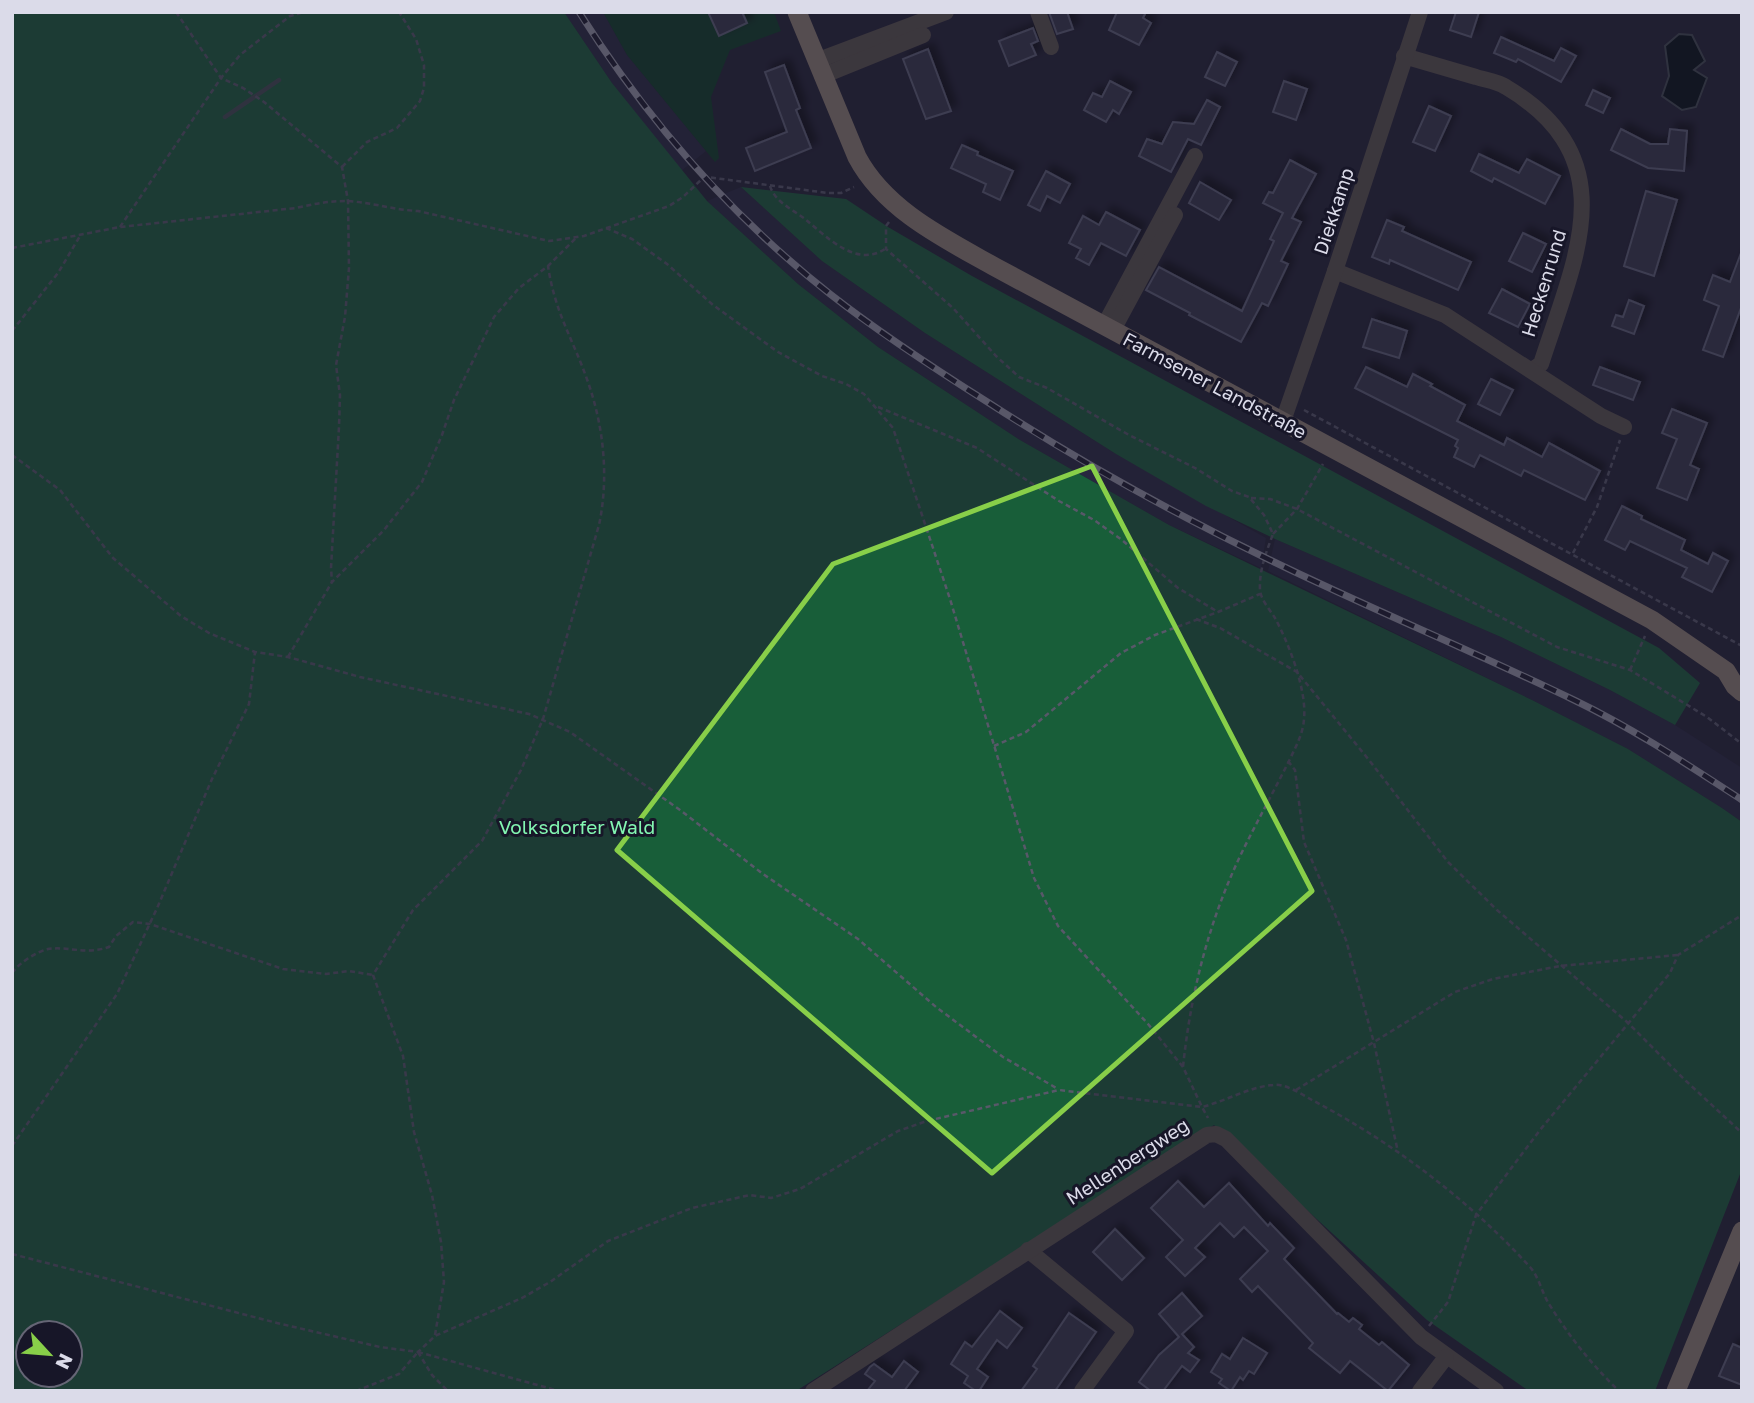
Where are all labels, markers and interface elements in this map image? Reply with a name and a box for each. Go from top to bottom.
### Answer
street label: Diekkamp [1308,165,1358,257]
street label: Heckenrund [1516,226,1570,340]
street label: Farmsener Landstraße [1119,327,1311,443]
park label: Volksdorfer Wald [499,815,655,838]
street label: Mellenbergweg [1061,1113,1193,1209]
north arrow [14,1319,84,1389]
text: N [51,1350,78,1373]

